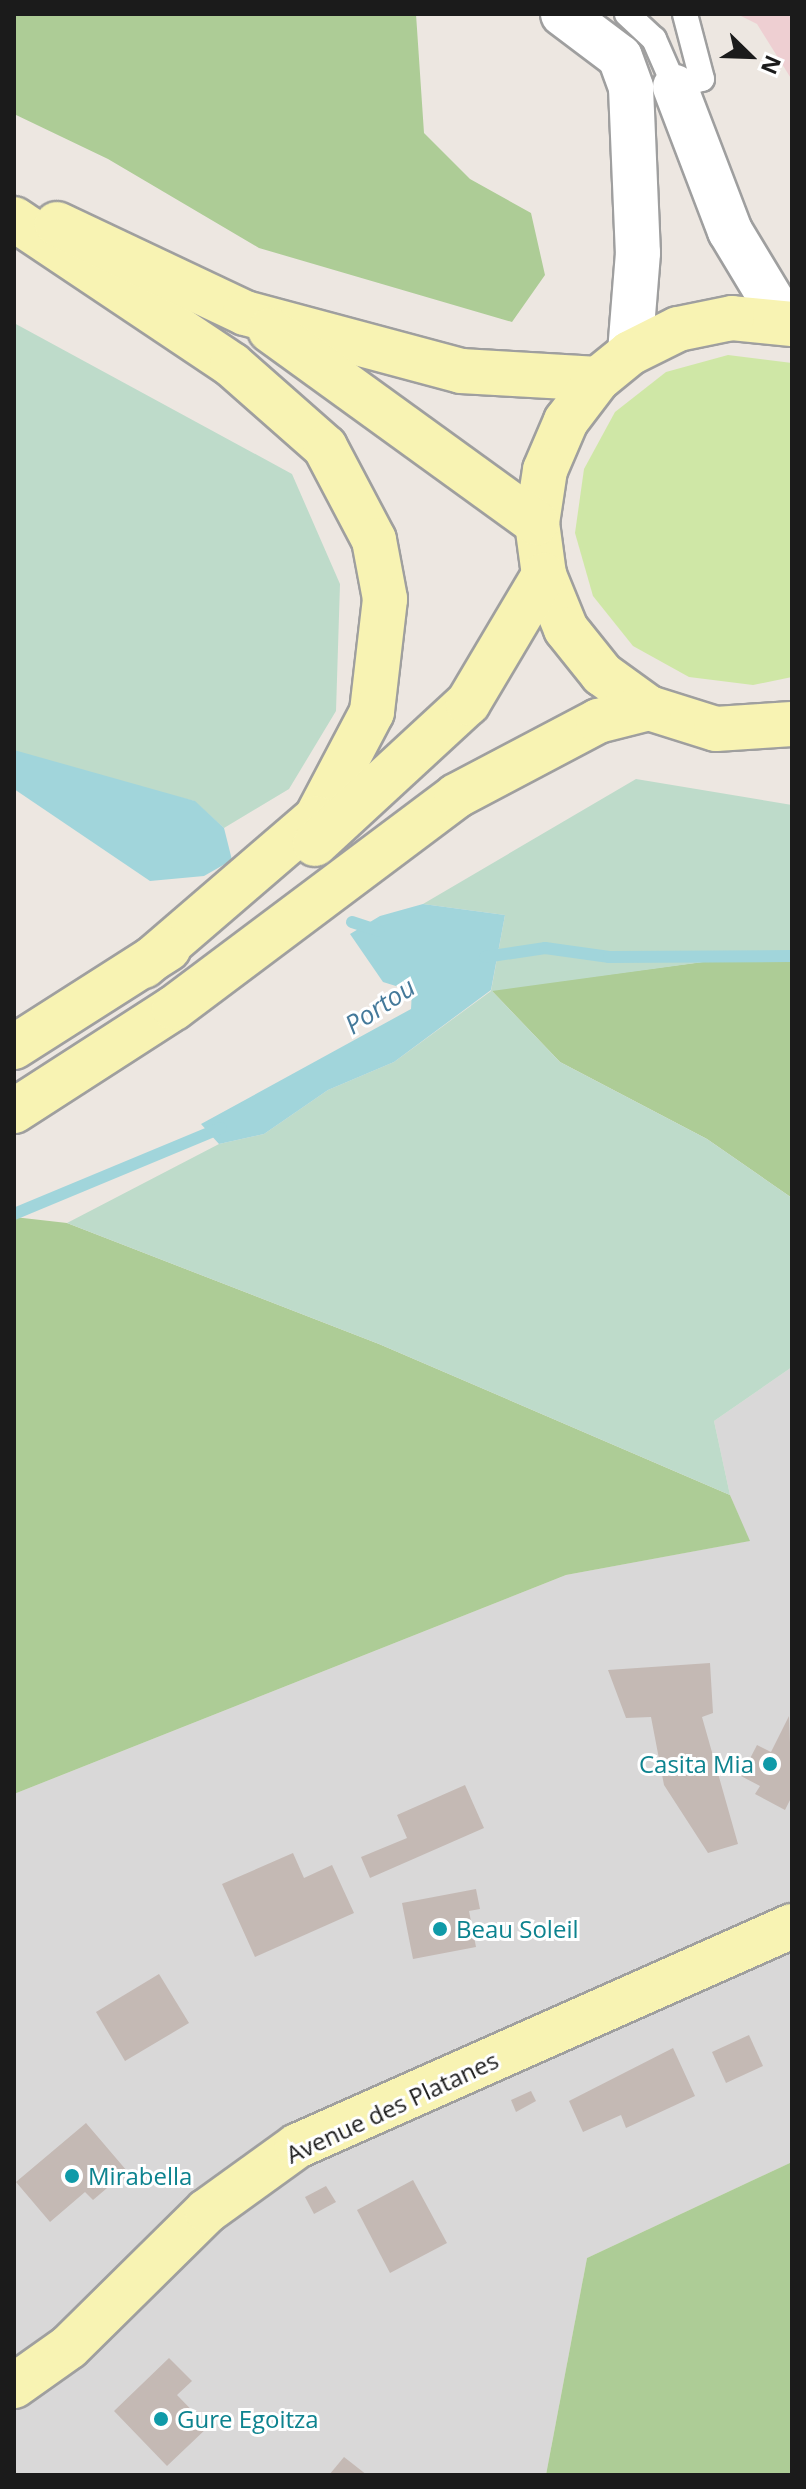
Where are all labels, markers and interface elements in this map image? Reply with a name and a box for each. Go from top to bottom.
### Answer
north arrow [710,16,790,96]
text: N [755,51,789,79]
water label: Portou [339,971,421,1041]
place label: Casita Mia [639,1750,754,1778]
marker: Casita Mia [761,1755,779,1773]
place label: Beau Soleil [456,1915,579,1943]
marker: Beau Soleil [431,1920,449,1938]
street label: Avenue des Platanes [281,2045,503,2169]
place label: Mirabella [88,2162,192,2190]
marker: Mirabella [63,2167,81,2185]
place label: Gure Egoitza [177,2405,319,2433]
marker: Gure Egoitza [152,2410,170,2428]

